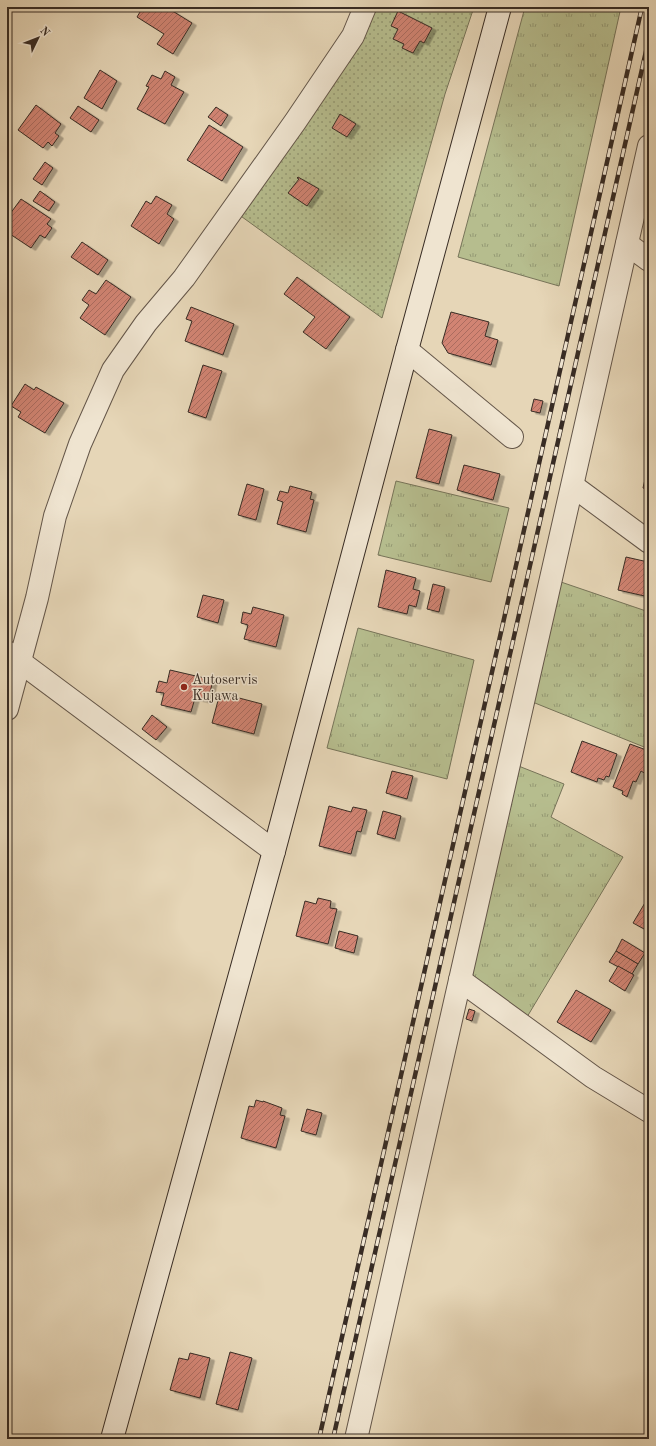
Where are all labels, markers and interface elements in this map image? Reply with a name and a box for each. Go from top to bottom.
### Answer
north arrow [18,18,58,58]
text: N [37,25,52,39]
place label: Autoservis Kujawa [192,673,258,703]
marker: Autoservis Kujawa [179,682,189,692]

